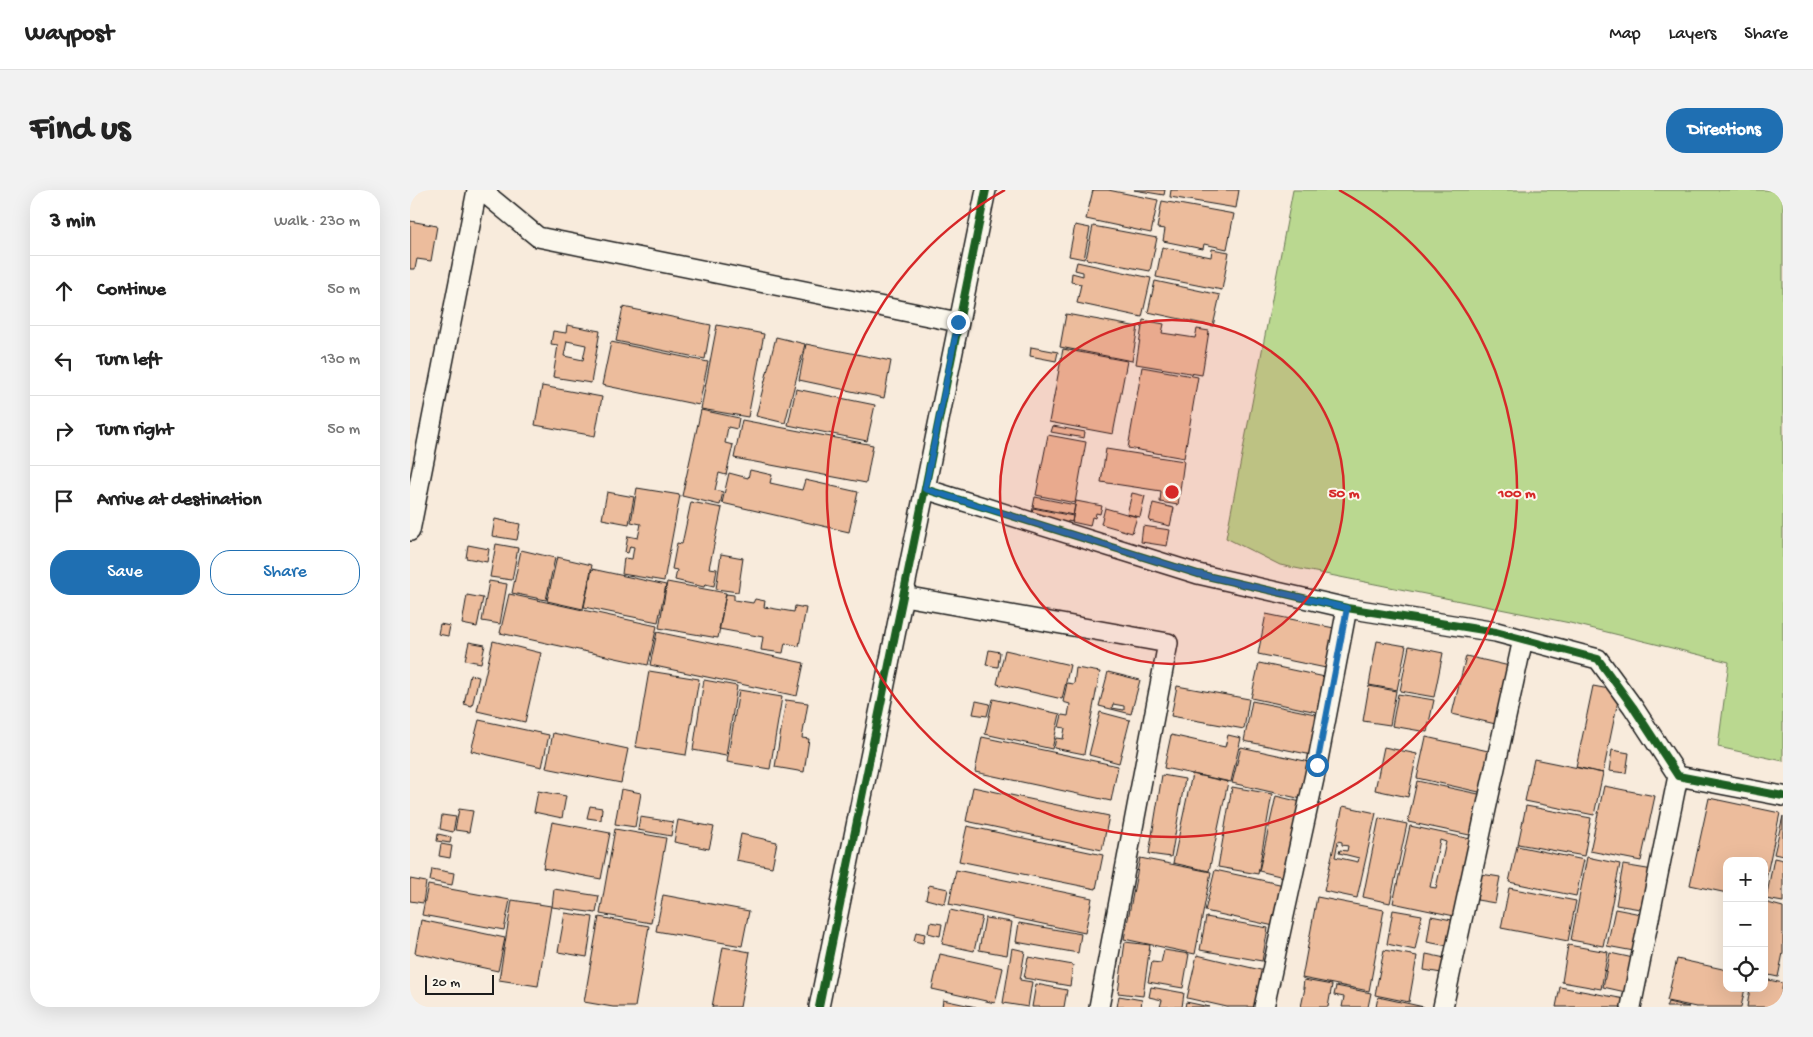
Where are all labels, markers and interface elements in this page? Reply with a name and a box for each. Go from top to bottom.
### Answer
text: Waypost [25,20,113,49]
text: Map [1609,24,1641,45]
text: Layers [1669,24,1716,45]
text: Share [1744,24,1788,45]
button: Directions [1666,108,1783,153]
text: Find us [30,110,130,151]
text: 3 min [50,210,95,235]
text: Walk · 230 m [274,213,360,232]
icon: ahead [50,277,78,305]
text: Continue [97,279,166,302]
text: 50 m [327,281,360,300]
route end [947,311,970,334]
icon: left [50,347,78,375]
text: Turn left [97,349,161,372]
text: 130 m [321,351,360,370]
icon: right [50,417,78,445]
text: Turn right [97,419,173,442]
text: 50 m [327,421,360,440]
centre of rings [1163,483,1181,501]
text: 50 m [1329,485,1360,503]
text: 100 m [1497,485,1536,503]
icon: arrive [50,487,78,515]
text: Arrive at destination [97,489,261,512]
button: Save [50,550,200,595]
button: Share [210,550,360,595]
route start [1306,754,1329,777]
map controls [1723,857,1768,992]
button: + [1723,857,1768,902]
button: − [1723,902,1768,947]
button: locate [1723,947,1768,992]
scale bar [425,972,494,995]
text: 20 m [432,975,460,992]

